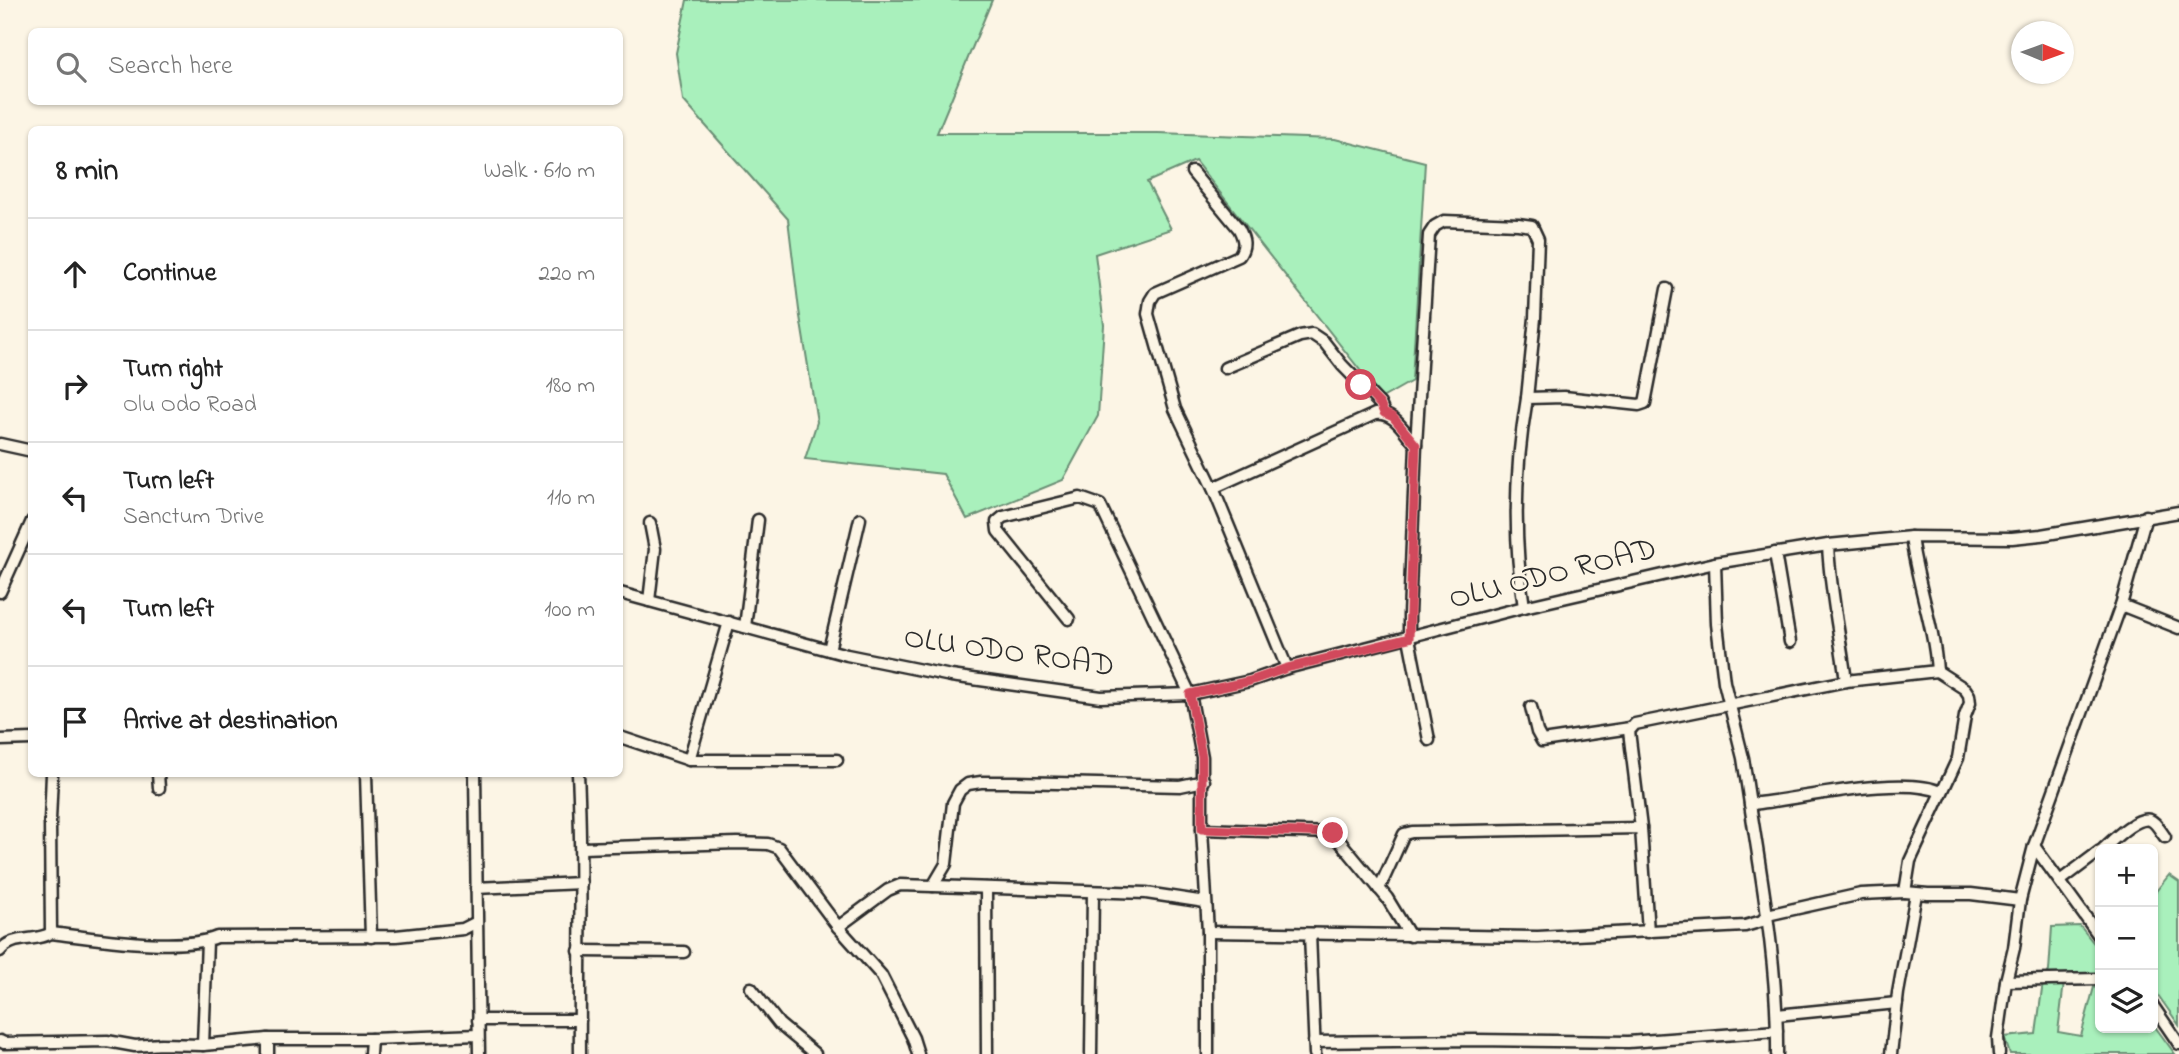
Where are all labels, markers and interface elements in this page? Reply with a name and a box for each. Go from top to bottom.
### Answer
north arrow [2011,21,2074,84]
search box [28,28,623,105]
icon: search [52,48,90,86]
text: Search here [108,48,233,86]
text: 8 min [56,150,118,194]
text: Walk · 610 m [483,155,595,188]
icon: ahead [56,255,94,293]
text: Continue [123,255,216,293]
text: 220 m [539,258,595,291]
text: Turn right [123,351,223,389]
icon: right [56,367,94,405]
route start [1345,369,1376,400]
text: 180 m [546,370,595,403]
text: Olu Odo Road [123,389,257,422]
text: Turn left [123,463,214,501]
icon: left [56,479,94,517]
text: 110 m [547,482,595,515]
text: Sanctum Drive [123,501,264,534]
street label: OLU ODO ROAD [1444,527,1662,623]
icon: left [56,591,94,629]
text: Turn left [123,591,214,629]
text: 100 m [544,594,595,627]
street label: OLU ODO ROAD [901,615,1117,691]
icon: arrive [56,703,94,741]
text: Arrive at destination [123,703,338,741]
route end [1317,817,1348,848]
map controls [2095,844,2158,1033]
button: + [2095,844,2158,907]
button: − [2095,907,2158,970]
button: layers [2095,970,2158,1033]

